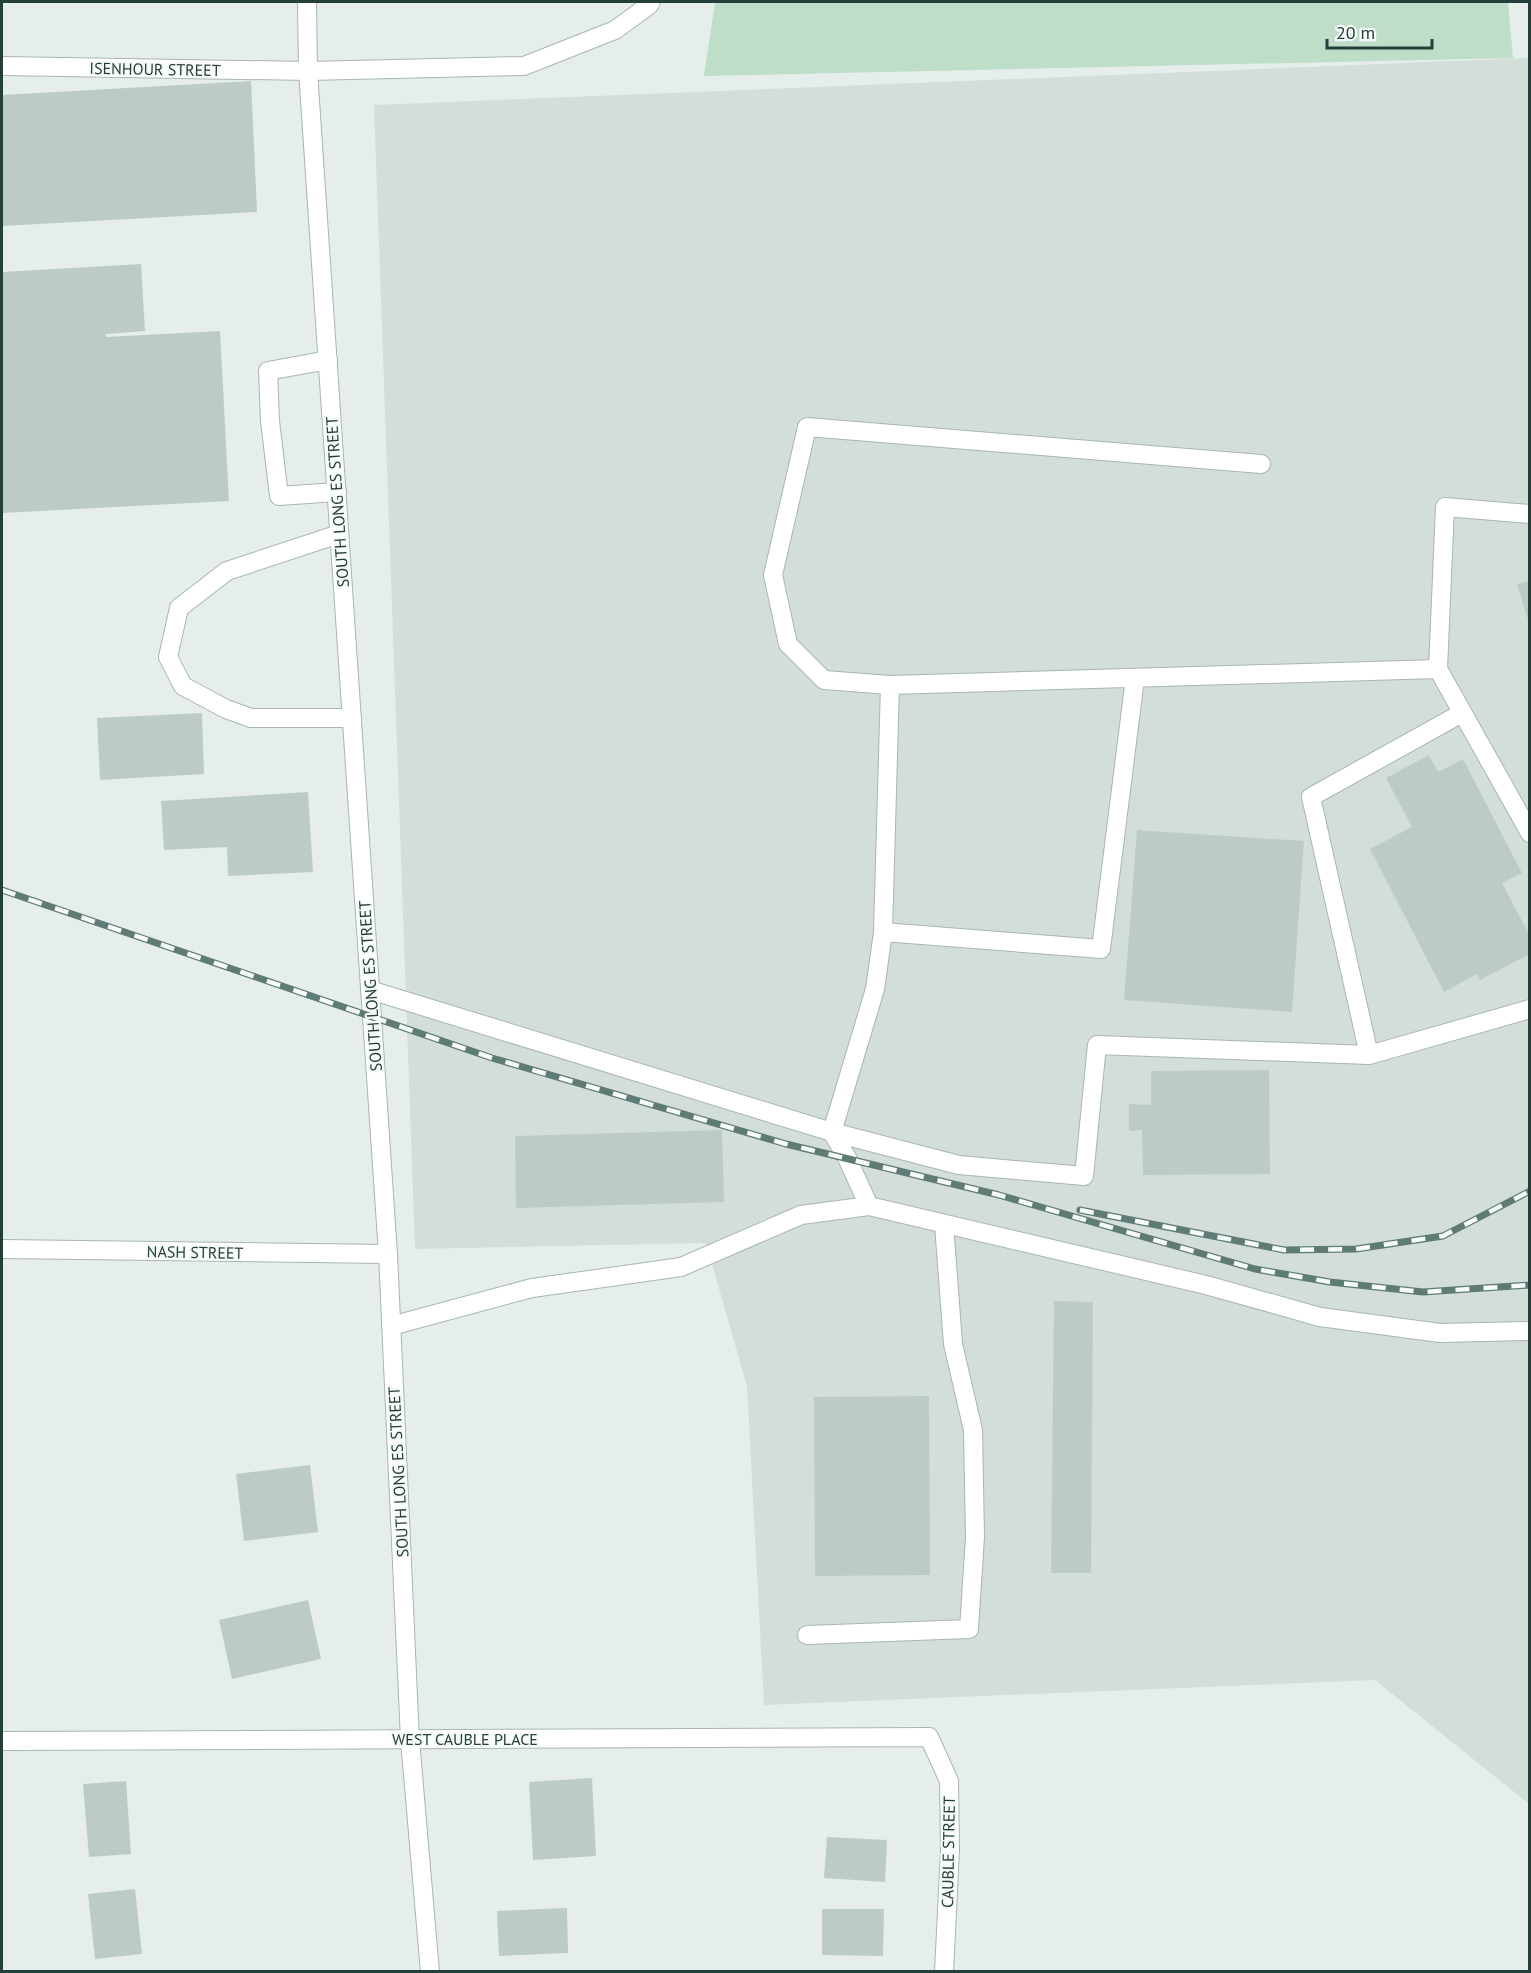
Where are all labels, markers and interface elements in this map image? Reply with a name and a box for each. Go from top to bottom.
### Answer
scale bar [1327,12,1432,50]
text: 20 m [1336,21,1375,44]
street label: ISENHOUR STREET [89,58,221,80]
street label: SOUTH LONG ES STREET [321,416,353,588]
street label: SOUTH LONG ES STREET [354,900,386,1072]
street label: NASH STREET [147,1241,244,1263]
street label: SOUTH LONG ES STREET [384,1386,412,1558]
street label: WEST CAUBLE PLACE [392,1729,538,1749]
street label: CAUBLE STREET [937,1796,959,1908]

